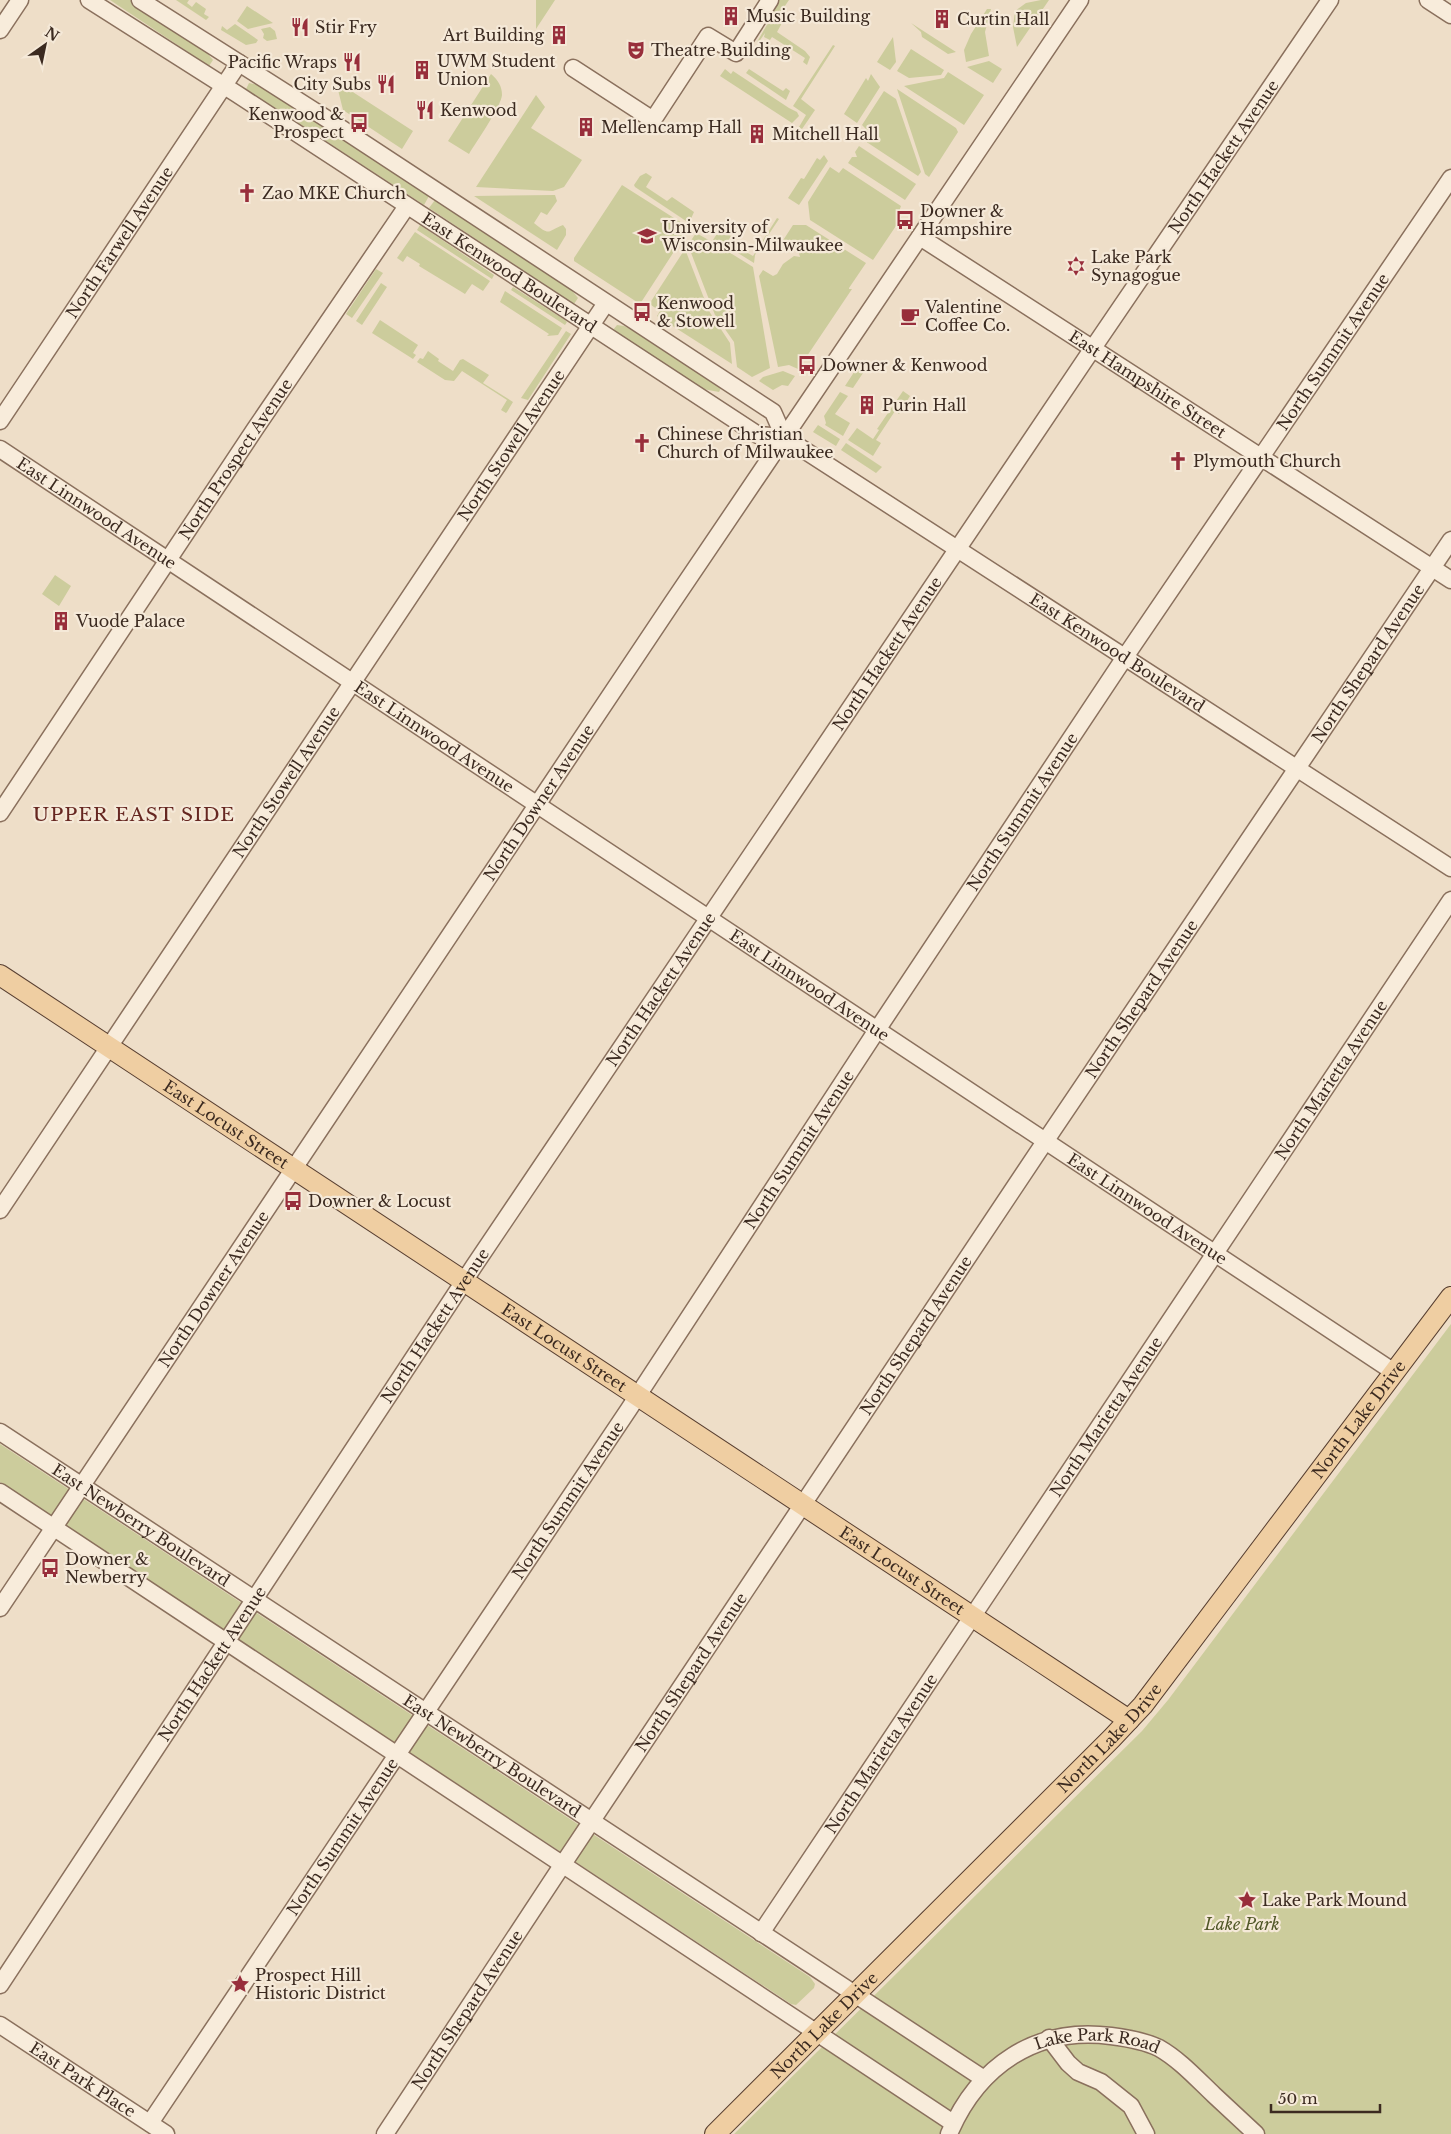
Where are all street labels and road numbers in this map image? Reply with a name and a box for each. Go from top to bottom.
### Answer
street label: North Hackett Avenue [1164,76,1283,237]
street label: North Farwell Avenue [62,162,177,322]
street label: East Kenwood Boulevard [418,208,601,337]
street label: North Summit Avenue [1272,269,1393,434]
street label: East Hampshire Street [1065,326,1230,442]
street label: North Stowell Avenue [453,365,569,525]
street label: North Prospect Avenue [174,375,296,543]
street label: East Linnwood Avenue [13,453,180,573]
street label: North Hackett Avenue [828,573,946,734]
street label: North Shepard Avenue [1307,580,1429,746]
street label: East Kenwood Boulevard [1026,589,1209,716]
street label: East Linnwood Avenue [351,677,518,797]
street label: North Stowell Avenue [228,702,344,861]
street label: North Downer Avenue [479,720,598,885]
street label: North Summit Avenue [963,729,1082,894]
street label: North Hackett Avenue [602,908,720,1070]
street label: North Shepard Avenue [1081,916,1202,1082]
street label: East Linnwood Avenue [726,925,893,1045]
street label: North Marietta Avenue [1270,996,1391,1164]
street label: North Summit Avenue [740,1066,858,1233]
street label: East Locust Street [160,1076,293,1173]
street label: East Linnwood Avenue [1064,1149,1231,1269]
street label: North Downer Avenue [154,1207,273,1371]
street label: North Hackett Avenue [377,1244,493,1407]
street label: North Shepard Avenue [855,1252,976,1419]
street label: East Locust Street [498,1299,631,1396]
street label: North Marietta Avenue [1045,1333,1166,1500]
street label: North Lake Drive [1308,1356,1410,1482]
street label: North Summit Avenue [508,1418,628,1583]
street label: East Newberry Boulevard [49,1459,234,1591]
street label: East Locust Street [836,1522,969,1619]
street label: North Hackett Avenue [154,1582,270,1745]
street label: North Shepard Avenue [631,1589,751,1756]
street label: North Marietta Avenue [820,1670,942,1837]
street label: North Lake Drive [1053,1679,1166,1797]
street label: East Newberry Boulevard [399,1690,585,1821]
street label: North Summit Avenue [282,1754,402,1919]
street label: North Shepard Avenue [407,1926,527,2093]
street label: North Lake Drive [766,1968,882,2083]
street label: Lake Park Road [1031,2024,1164,2057]
street label: East Park Place [26,2037,140,2121]

